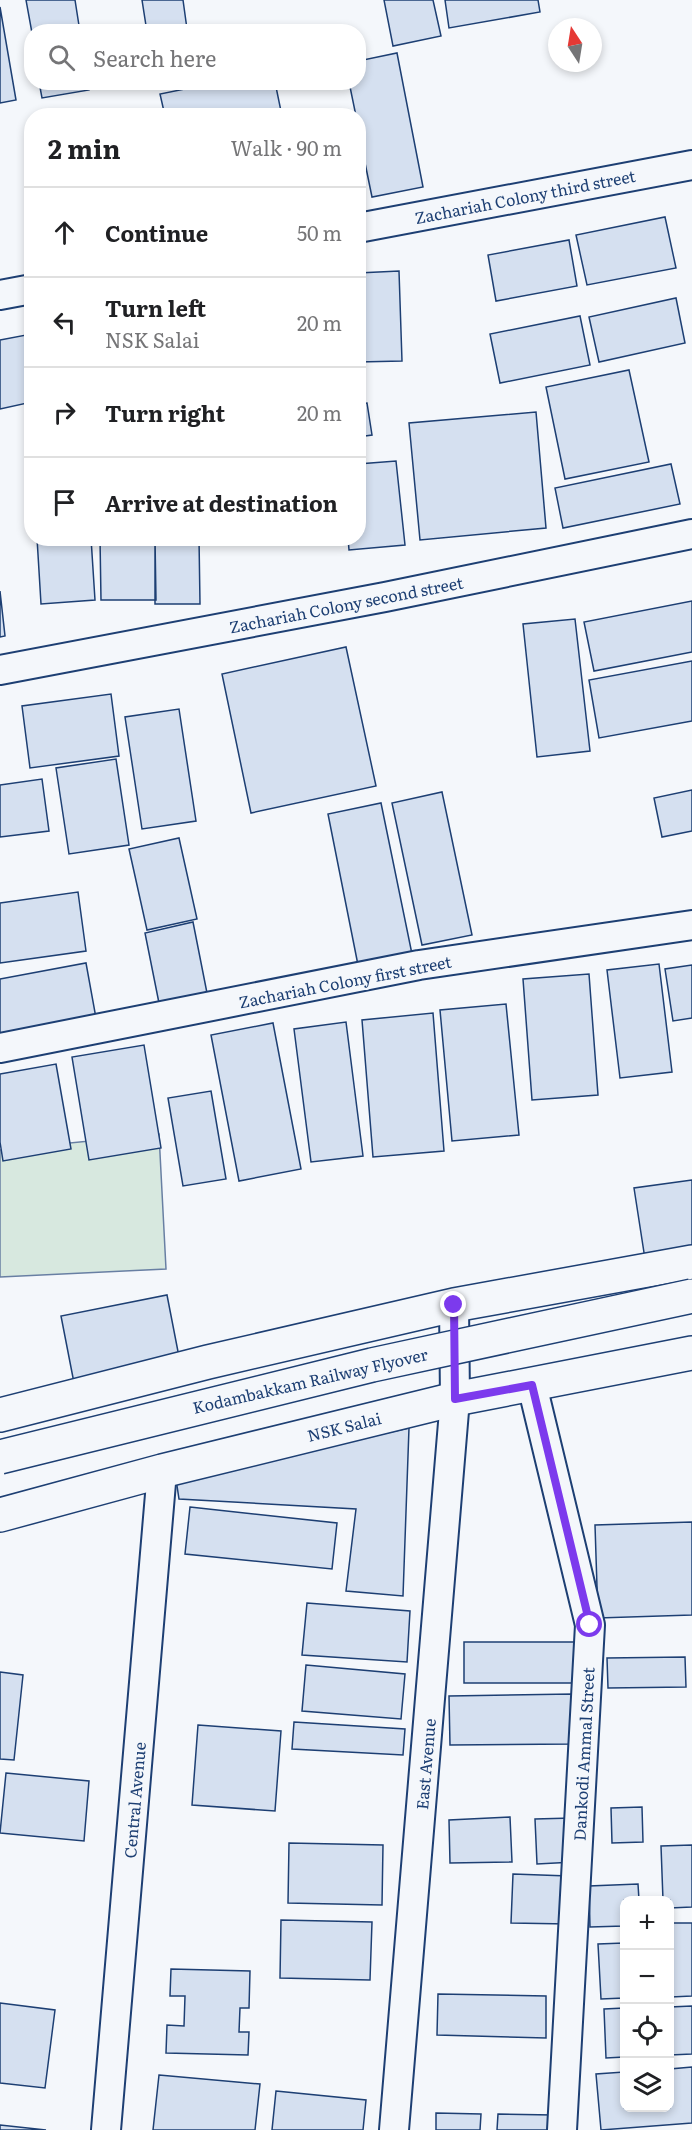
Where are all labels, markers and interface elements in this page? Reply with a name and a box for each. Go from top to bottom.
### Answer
north arrow [548,18,602,72]
search box [24,24,366,90]
icon: search [45,41,78,74]
text: Search here [93,41,216,74]
text: 2 min [48,128,121,167]
text: Walk · 90 m [231,132,342,162]
street label: Zachariah Colony third street [413,163,638,229]
icon: ahead [48,216,81,249]
text: Continue [105,216,208,249]
text: 50 m [297,217,342,247]
text: Turn left [105,291,206,324]
icon: left [48,306,81,339]
text: 20 m [297,307,342,337]
text: NSK Salai [105,324,199,354]
icon: right [48,396,81,429]
text: Turn right [105,396,225,429]
text: 20 m [297,397,342,427]
icon: arrive [48,486,81,519]
text: Arrive at destination [105,486,338,519]
street label: Zachariah Colony second street [227,569,465,638]
street label: Zachariah Colony first street [237,949,454,1013]
route end [440,1291,466,1317]
street label: Kodambakkam Railway Flyover [190,1341,430,1419]
street label: NSK Salai [304,1405,384,1447]
route start [576,1611,602,1637]
street label: Dankodi Ammal Street [566,1666,600,1841]
street label: East Avenue [409,1717,441,1811]
street label: Central Avenue [117,1741,151,1859]
map controls [620,1896,674,2112]
button: + [620,1896,674,1950]
button: − [620,1950,674,2004]
button: locate [620,2004,674,2058]
button: layers [620,2058,674,2112]

